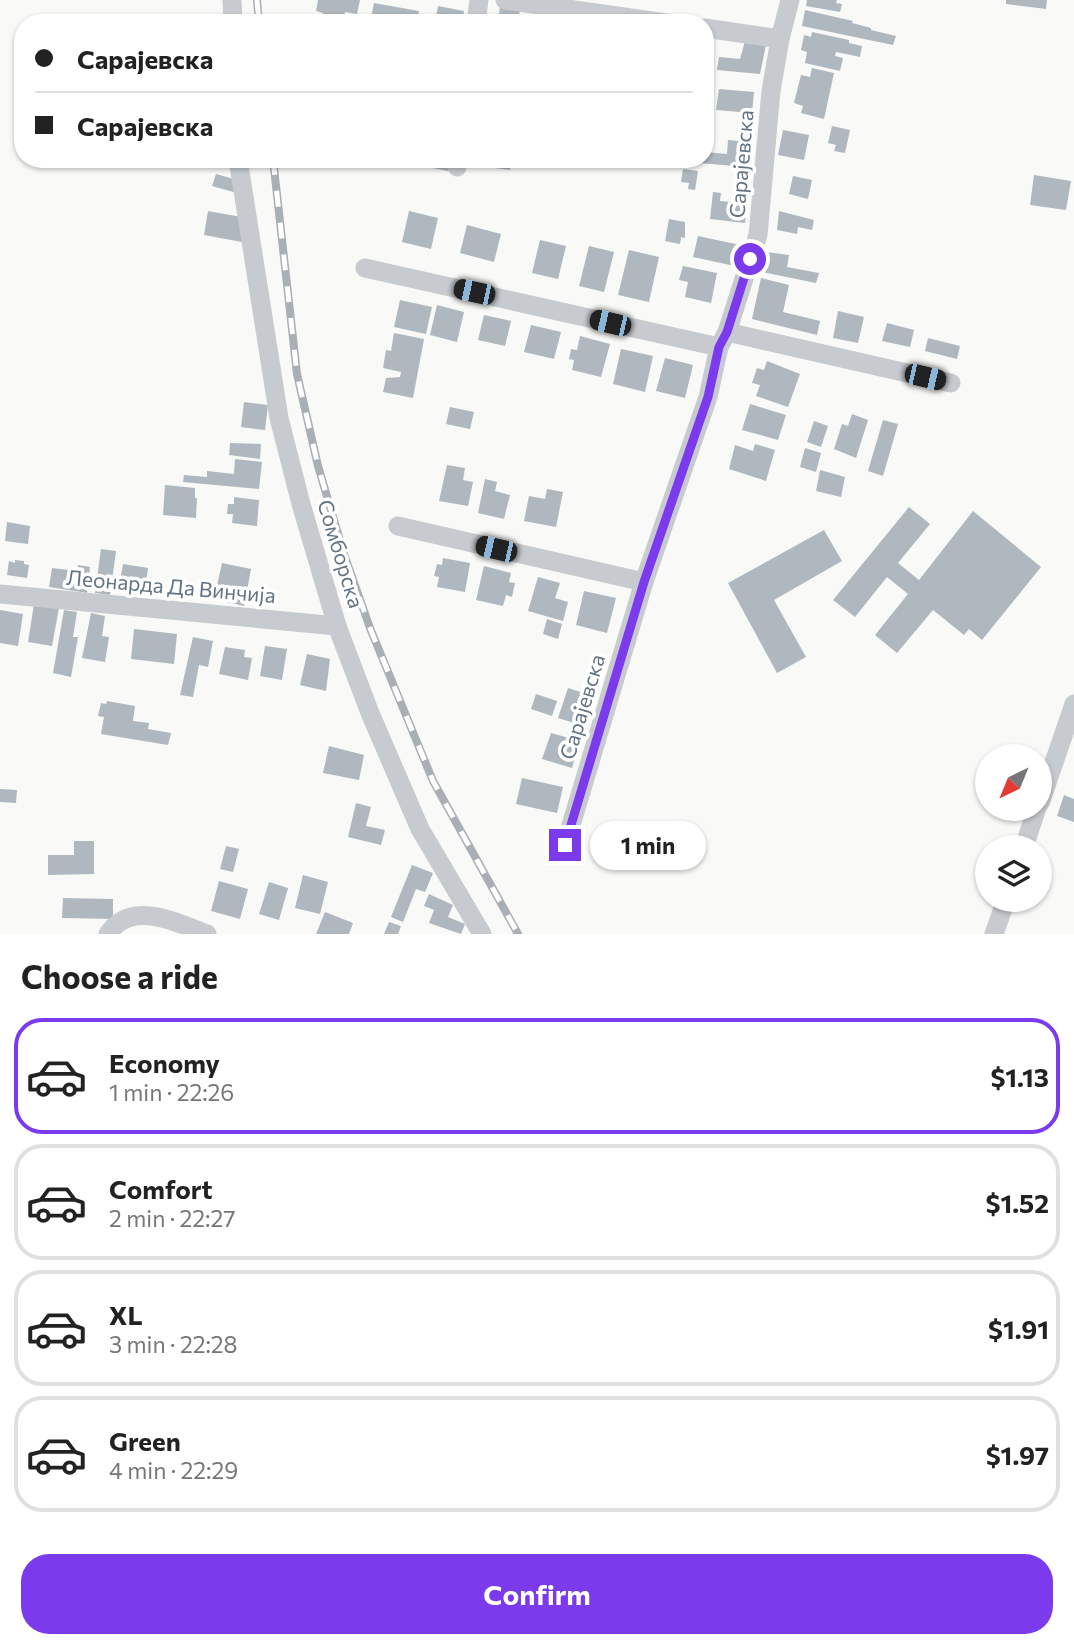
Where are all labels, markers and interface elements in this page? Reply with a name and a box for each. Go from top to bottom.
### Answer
text: Сарајевска [77,43,213,74]
street label: Сарајевска [723,109,758,219]
text: Сарајевска [77,110,213,141]
route start [734,243,766,275]
car [452,277,497,307]
car [588,308,633,338]
car [903,362,948,392]
street label: Сомборска [313,496,370,611]
car [474,534,519,564]
street label: Леонарда Да Винчија [65,564,277,607]
street label: Сарајевска [554,651,609,762]
north arrow [975,744,1052,821]
map controls [975,744,1052,912]
callout: 1 min [590,820,705,870]
route end [549,829,581,861]
text: 1 min [621,831,675,859]
button: layers [975,835,1052,912]
text: Choose a ride [21,956,218,996]
icon: car [25,1045,88,1108]
text: Economy [109,1047,220,1078]
text: $1.13 [990,1061,1049,1092]
text: 1 min · 22:26 [109,1078,234,1106]
icon: car [25,1171,88,1234]
text: Comfort [109,1173,212,1204]
text: $1.52 [985,1187,1049,1218]
text: 2 min · 22:27 [109,1204,235,1232]
icon: car [25,1297,88,1360]
text: XL [109,1299,143,1330]
text: $1.91 [988,1313,1049,1344]
text: 3 min · 22:28 [109,1330,238,1358]
icon: car [25,1423,88,1486]
text: Green [109,1425,181,1456]
text: $1.97 [986,1439,1049,1470]
text: 4 min · 22:29 [109,1456,238,1484]
button: Confirm [21,1554,1053,1634]

